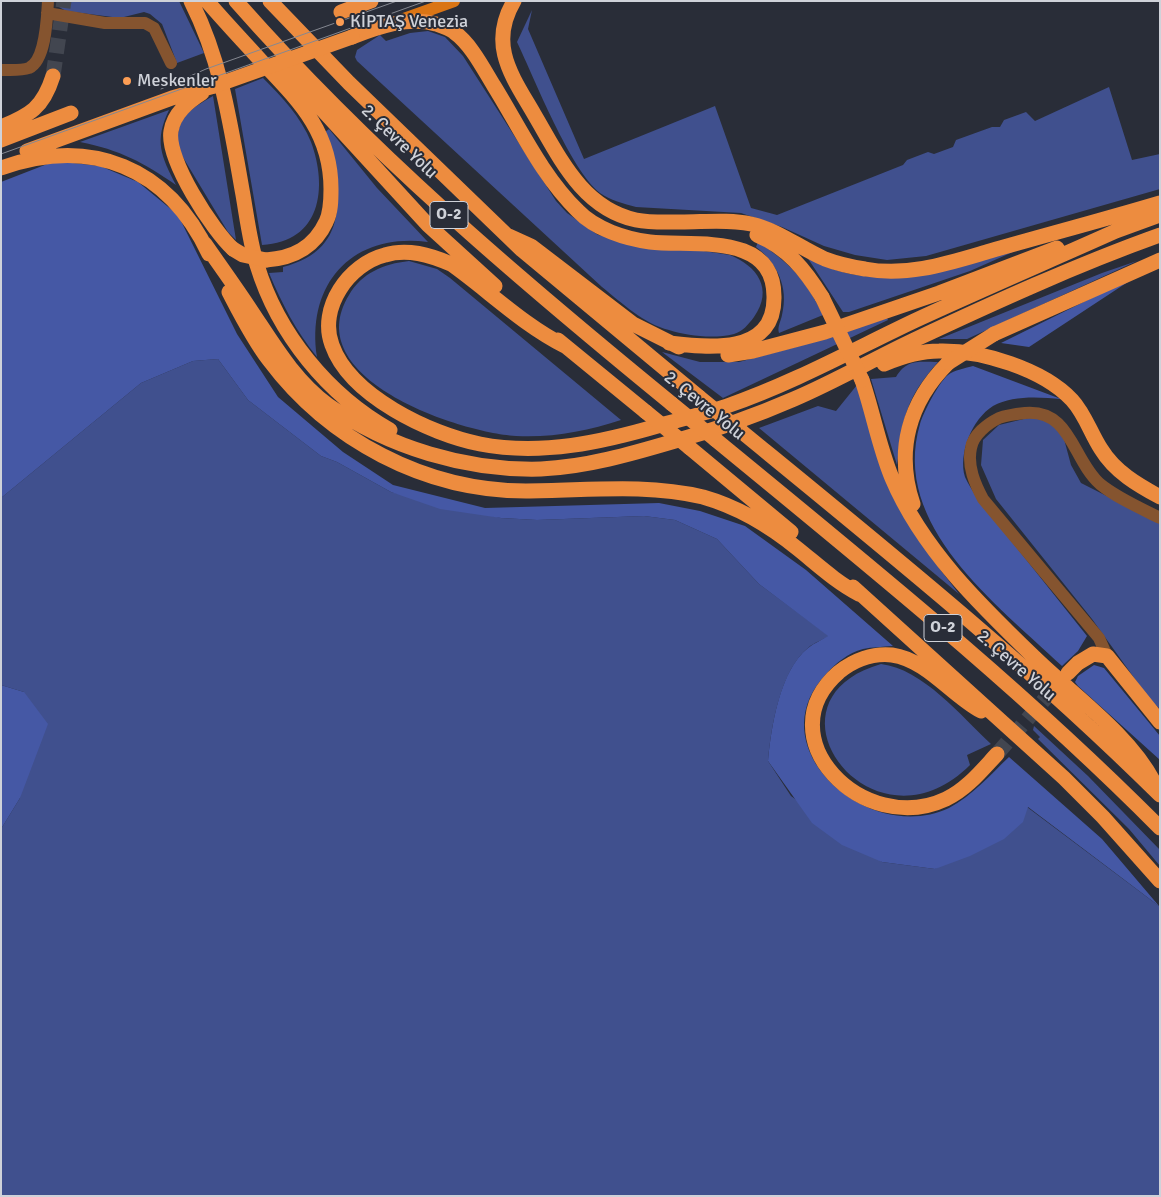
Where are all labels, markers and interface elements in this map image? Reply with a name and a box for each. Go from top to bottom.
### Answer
place label: KİPTAŞ Venezia [350,11,468,33]
marker: KİPTAŞ Venezia [334,16,346,28]
place label: Meskenler [137,70,217,92]
marker: Meskenler [121,75,133,87]
street label: 2. Çevre Yolu [356,100,442,184]
road number: O-2 [430,202,468,228]
street label: 2. Çevre Yolu [659,367,749,445]
road number: O-2 [924,614,962,641]
street label: 2. Çevre Yolu [972,626,1060,706]

